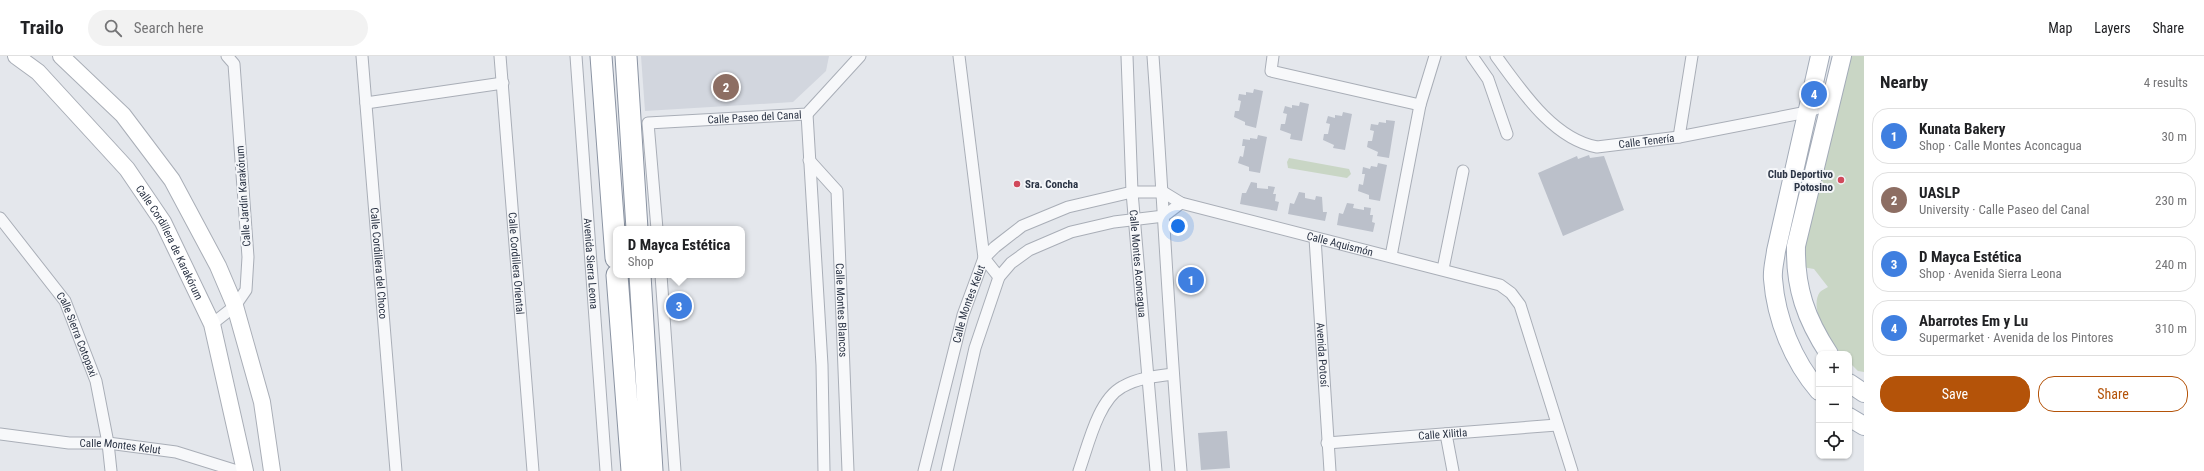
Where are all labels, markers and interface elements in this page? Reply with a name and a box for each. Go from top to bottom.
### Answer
search box [88,10,368,46]
text: Trailo [20,16,64,39]
icon: search [102,17,124,39]
text: Search here [134,19,203,37]
text: Map [2048,20,2072,36]
text: Layers [2094,20,2131,36]
text: Share [2153,20,2184,36]
pin: 2 [713,72,739,102]
text: Nearby [1880,72,1928,92]
text: 4 results [2144,75,2188,90]
pin: 4 [1801,79,1827,109]
street label: Calle Paseo del Canal [707,108,802,127]
text: Kunata Bakery [1919,120,2006,138]
text: 1 [1891,129,1897,144]
text: 30 m [2161,129,2187,144]
street label: Calle Tenería [1618,132,1675,151]
text: Shop · Calle Montes Aconcagua [1919,138,2082,153]
street label: Calle Jardín Karakórum [233,145,254,247]
place label: Club Deportivo Potosino [1768,168,1834,194]
marker: Club Deportivo Potosino [1836,175,1846,185]
place label: Sra. Concha [1025,178,1078,191]
marker: Sra. Concha [1012,179,1022,189]
street label: Calle Cordillera de Karakórum [133,183,205,302]
text: UASLP [1919,184,1960,202]
text: 2 [1891,193,1897,208]
text: 230 m [2155,193,2187,208]
text: University · Calle Paseo del Canal [1919,202,2090,217]
street label: Calle Cordillera del Choco [367,207,390,320]
street label: Calle Montes Aconcagua [1127,209,1149,318]
street label: Calle Cordillera Oriental [505,212,527,315]
your location [1168,216,1188,236]
street label: Avenida Sierra Leona [581,218,600,309]
popup [613,226,745,278]
street label: Calle Aquismón [1305,230,1374,259]
text: D Mayca Estética [628,236,730,254]
text: D Mayca Estética [1919,248,2022,266]
text: Shop [628,254,654,269]
text: 3 [1891,257,1897,272]
text: 240 m [2155,257,2187,272]
street label: Calle Montes Blancos [833,263,850,357]
street label: Calle Montes Kelut [950,263,988,344]
pin: 1 [1178,265,1204,295]
text: Shop · Avenida Sierra Leona [1919,266,2062,281]
street label: Calle Sierra Cotopaxi [54,290,100,379]
pin: 3 [666,291,692,321]
text: Abarrotes Em y Lu [1919,312,2028,330]
text: 4 [1891,321,1897,336]
text: 310 m [2155,321,2187,336]
street label: Avenida Potosí [1313,322,1331,388]
text: Supermarket · Avenida de los Pintores [1919,330,2114,345]
map controls [1816,351,1852,459]
button: + [1816,351,1852,387]
button: Save [1880,376,2030,412]
button: Share [2038,376,2188,412]
button: − [1816,387,1852,423]
button: locate [1816,423,1852,459]
street label: Calle Xilitla [1418,426,1468,443]
street label: Calle Montes Kelut [80,437,162,457]

